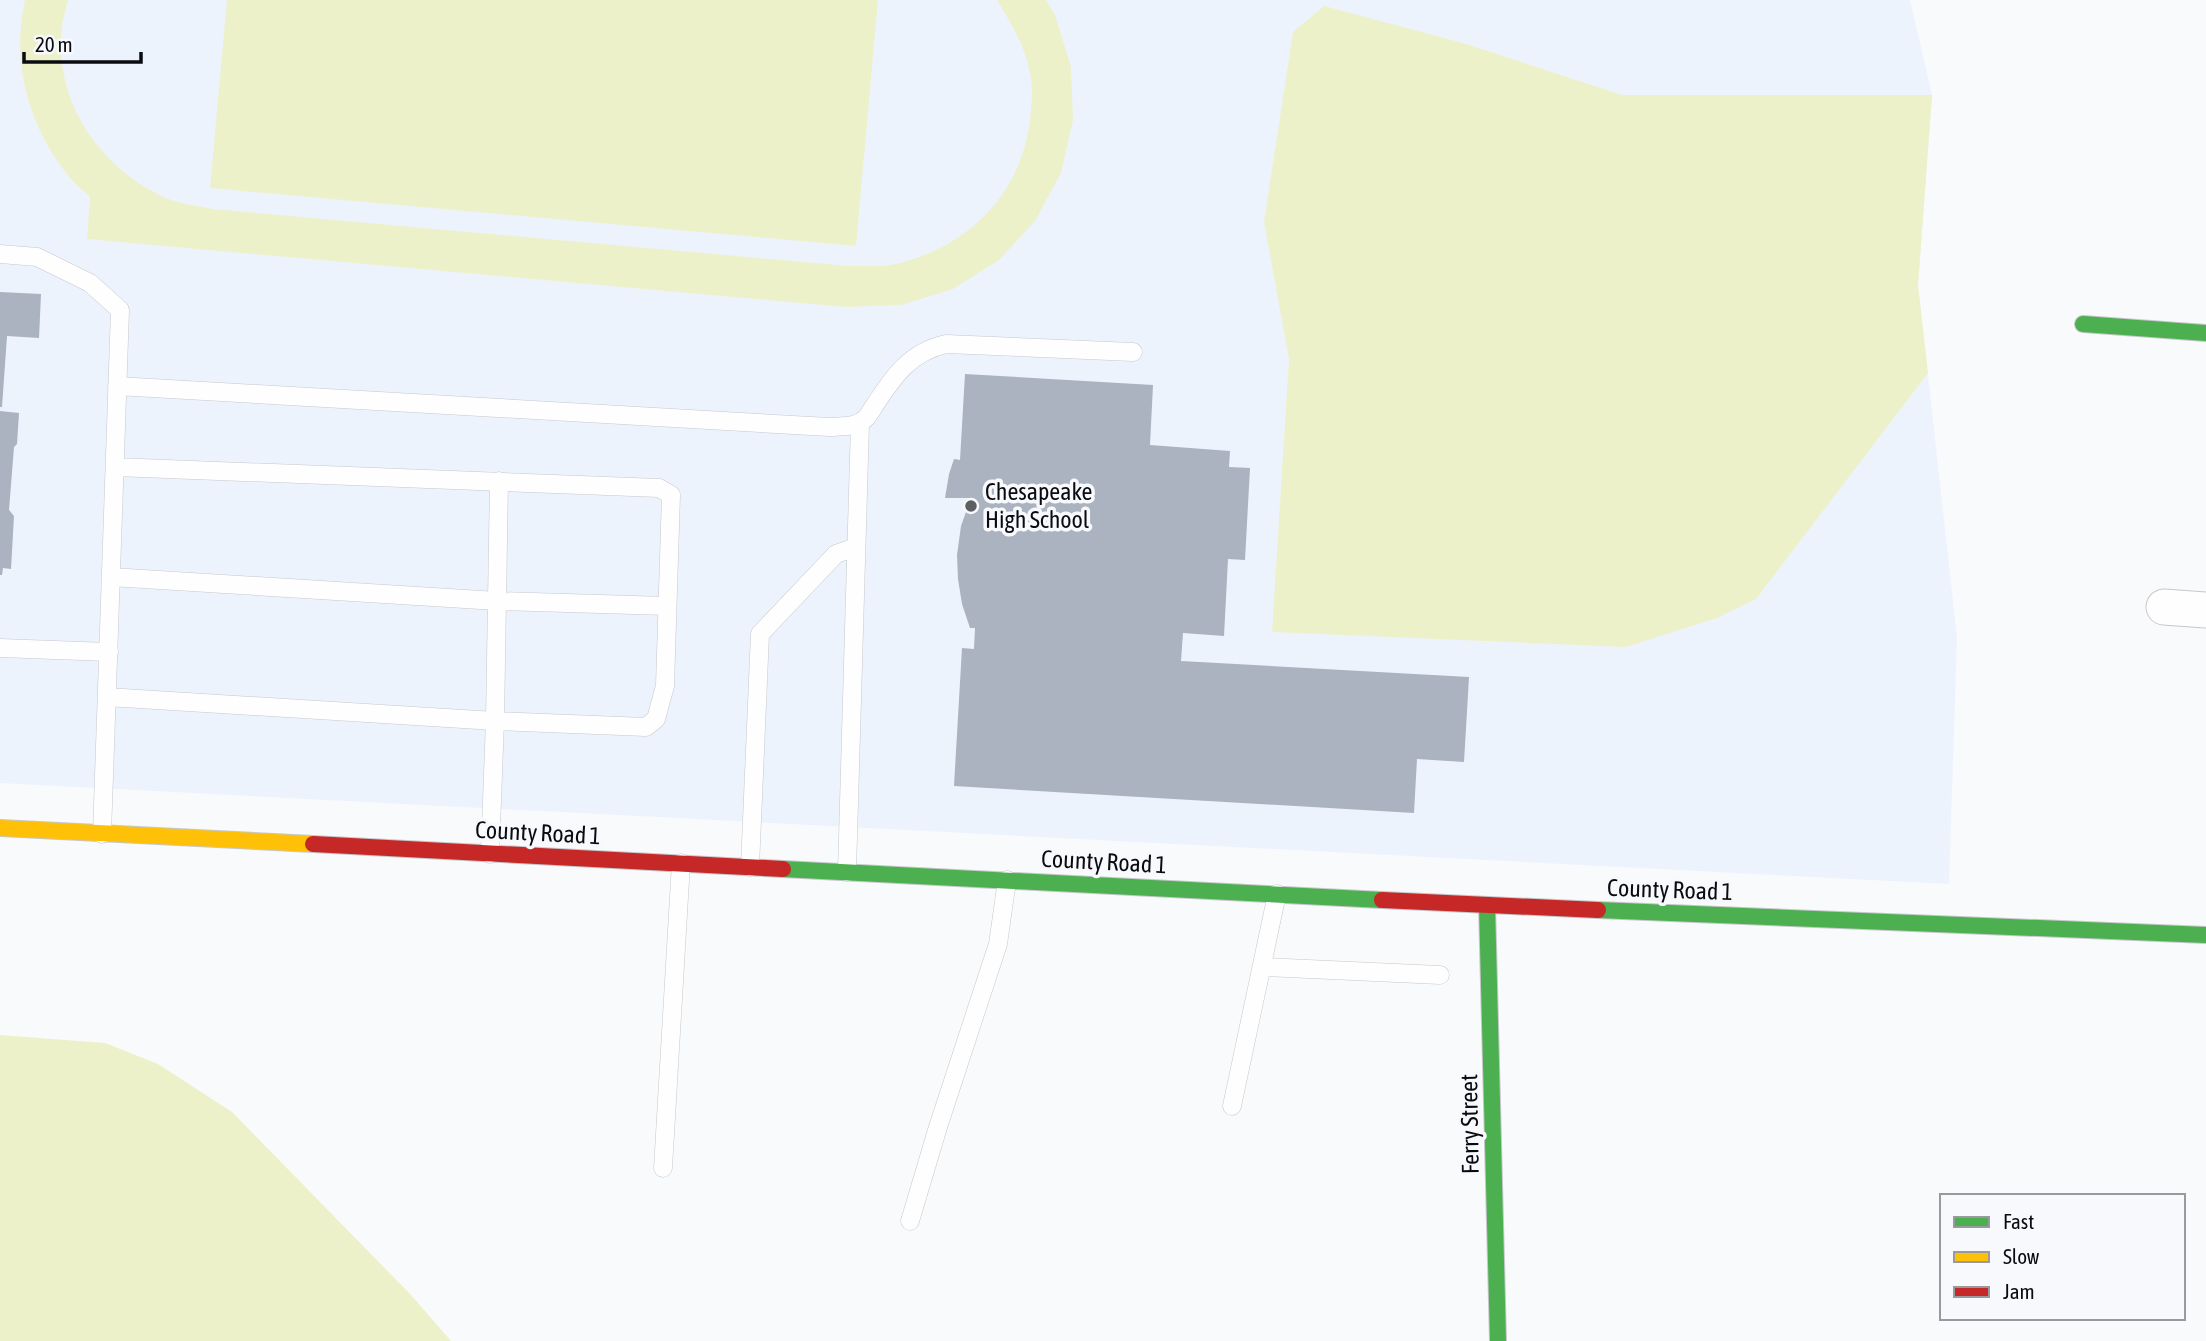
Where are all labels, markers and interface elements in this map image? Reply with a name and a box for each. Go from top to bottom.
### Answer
scale bar [24,21,142,65]
text: 20 m [35,32,73,56]
place label: Chesapeake High School [985,478,1092,533]
marker: Chesapeake High School [963,498,979,514]
street label: County Road 1 [475,816,602,849]
street label: County Road 1 [1041,845,1168,878]
street label: County Road 1 [1607,874,1733,905]
street label: Ferry Street [1455,1074,1484,1174]
legend [1940,1194,2185,1320]
text: Fast [2003,1209,2034,1233]
text: Slow [2003,1244,2040,1268]
text: Jam [2003,1279,2035,1303]

